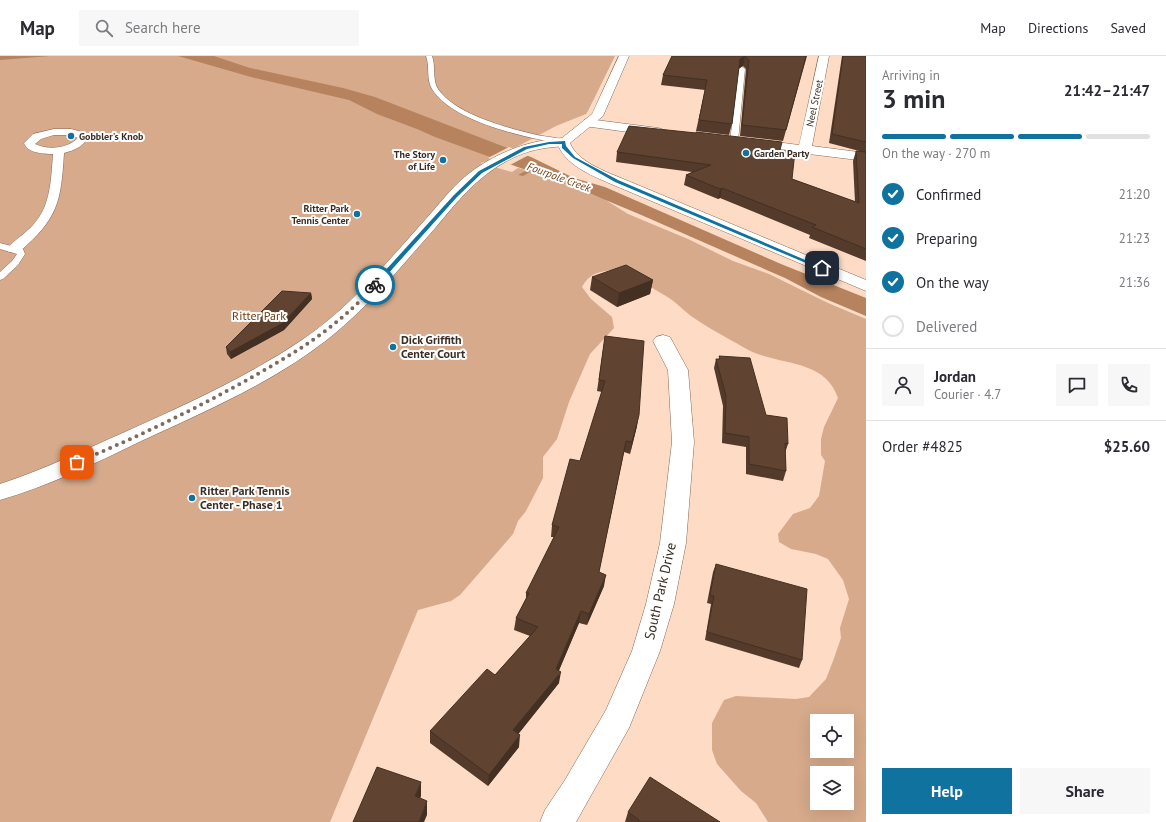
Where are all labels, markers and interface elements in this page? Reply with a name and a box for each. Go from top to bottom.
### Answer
search box [79,10,359,46]
text: Map [20,16,55,40]
icon: search [93,17,115,39]
text: Search here [125,18,201,37]
text: Map [980,19,1006,37]
text: Directions [1028,19,1088,37]
text: Saved [1110,19,1146,37]
text: Arriving in [882,67,940,84]
street label: Neel Street [803,78,826,128]
text: 21:42–21:47 [1064,81,1150,100]
text: 3 min [882,82,945,115]
place label: Gobbler's Knob [79,130,144,143]
marker: Gobbler's Knob [66,131,76,141]
text: On the way · 270 m [882,145,990,162]
place label: Garden Party [754,147,809,160]
place label: The Story of Life [394,148,435,173]
marker: Garden Party [741,148,751,158]
marker: The Story of Life [438,155,448,165]
water label: Fourpole Creek [525,159,594,195]
icon: check [882,183,904,205]
text: Confirmed [916,185,981,204]
text: 21:20 [1119,186,1150,203]
place label: Ritter Park Tennis Center [292,202,349,227]
marker: Ritter Park Tennis Center [352,209,362,219]
icon: check [882,227,904,249]
text: Preparing [916,229,978,248]
text: 21:23 [1119,230,1150,247]
pin [805,251,839,285]
icon: home [811,257,833,279]
courier [355,265,395,305]
icon: check [882,271,904,293]
text: On the way [916,273,989,292]
icon: bike [364,274,386,296]
text: 21:36 [1119,274,1150,291]
park label: Ritter Park [232,308,286,323]
text: Delivered [916,317,977,336]
place label: Dick Griffith Center Court [401,332,466,361]
marker: Dick Griffith Center Court [388,342,398,352]
button: person [882,364,924,406]
button: chat [1056,364,1098,406]
button: phone [1108,364,1150,406]
text: Jordan [934,367,976,386]
text: Courier · 4.7 [934,386,1001,403]
text: Order #4825 [882,437,963,456]
text: $25.60 [1104,437,1150,456]
pin [60,445,94,479]
icon: bag [66,451,88,473]
place label: Ritter Park Tennis Center - Phase 1 [200,483,290,512]
marker: Ritter Park Tennis Center - Phase 1 [187,493,197,503]
street label: South Park Drive [640,541,680,641]
map controls [810,714,854,810]
button: locate [810,714,854,758]
button: layers [810,766,854,810]
button: Help [882,768,1012,814]
button: Share [1020,768,1150,814]

